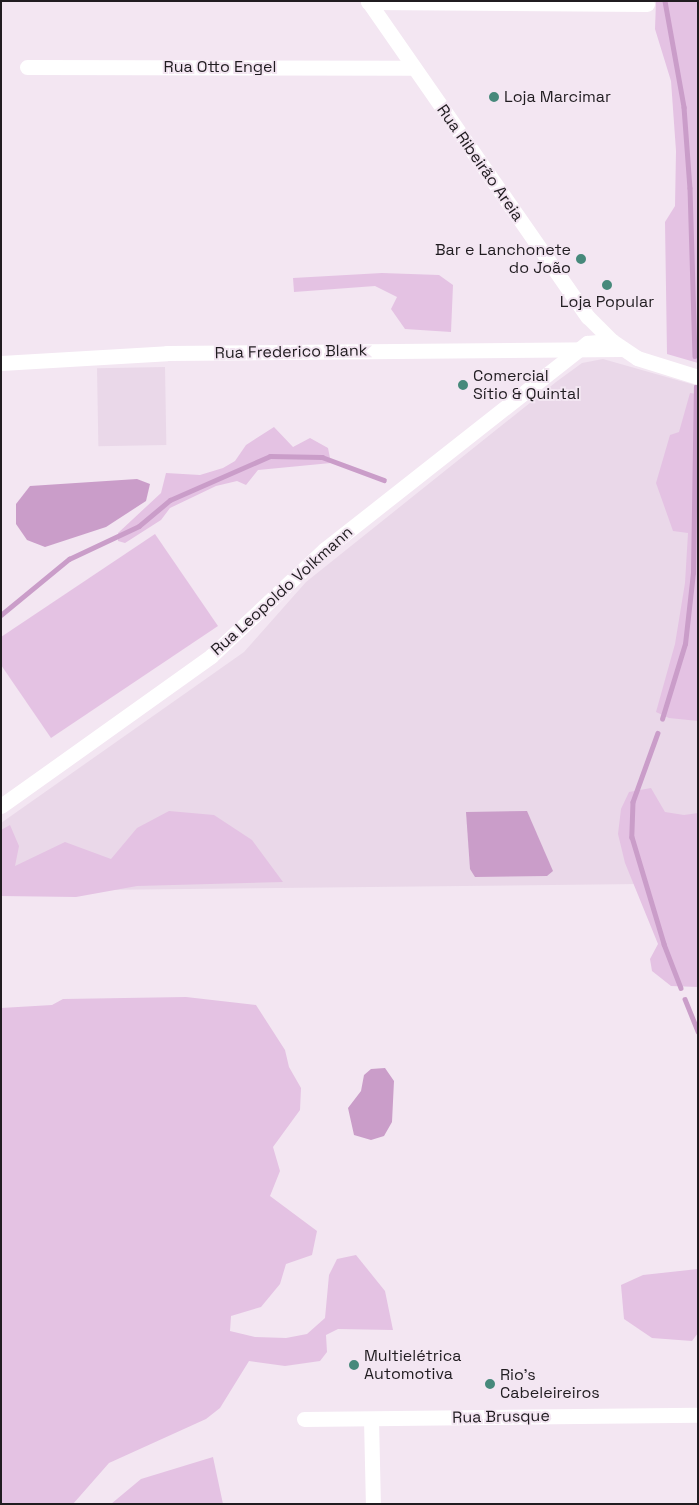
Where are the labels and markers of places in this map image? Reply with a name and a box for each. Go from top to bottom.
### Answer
place label: Loja Marcimar [504,87,611,107]
marker: Loja Marcimar [488,91,500,103]
place label: Bar e Lanchonete do João [435,240,571,278]
marker: Bar e Lanchonete do João [575,253,587,265]
marker: Loja Popular [601,279,613,291]
place label: Loja Popular [560,292,654,312]
place label: Comercial Sítio & Quintal [473,366,580,404]
marker: Comercial Sítio & Quintal [457,379,469,391]
place label: Multielétrica Automotiva [364,1346,461,1384]
marker: Multielétrica Automotiva [348,1359,360,1371]
place label: Rio's Cabeleireiros [500,1365,600,1403]
marker: Rio's Cabeleireiros [484,1378,496,1390]

